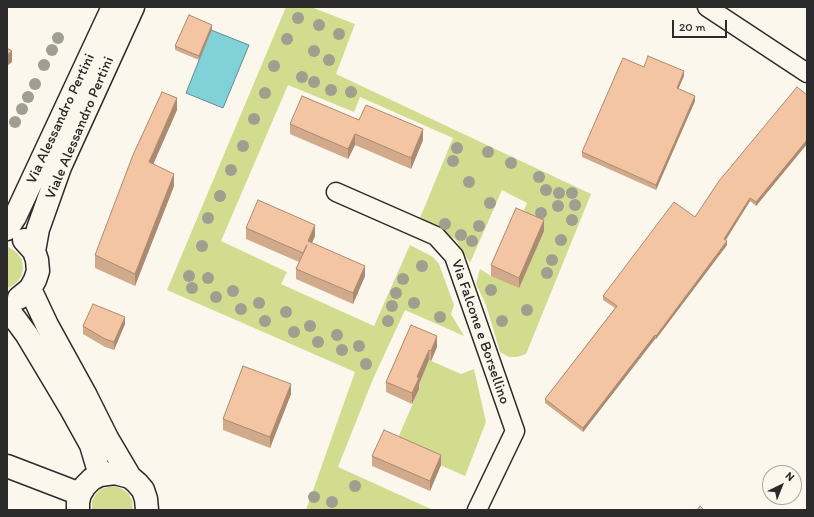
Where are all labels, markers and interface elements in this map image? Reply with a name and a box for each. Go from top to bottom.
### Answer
scale bar [674,12,729,38]
text: 20 m [679,20,706,34]
street label: Via Alessandro Pertini [23,51,99,187]
street label: Viale Alessandro Pertini [42,54,118,202]
street label: Via Falcone e Borsellino [447,257,513,407]
north arrow [762,465,802,505]
text: N [783,469,797,484]

